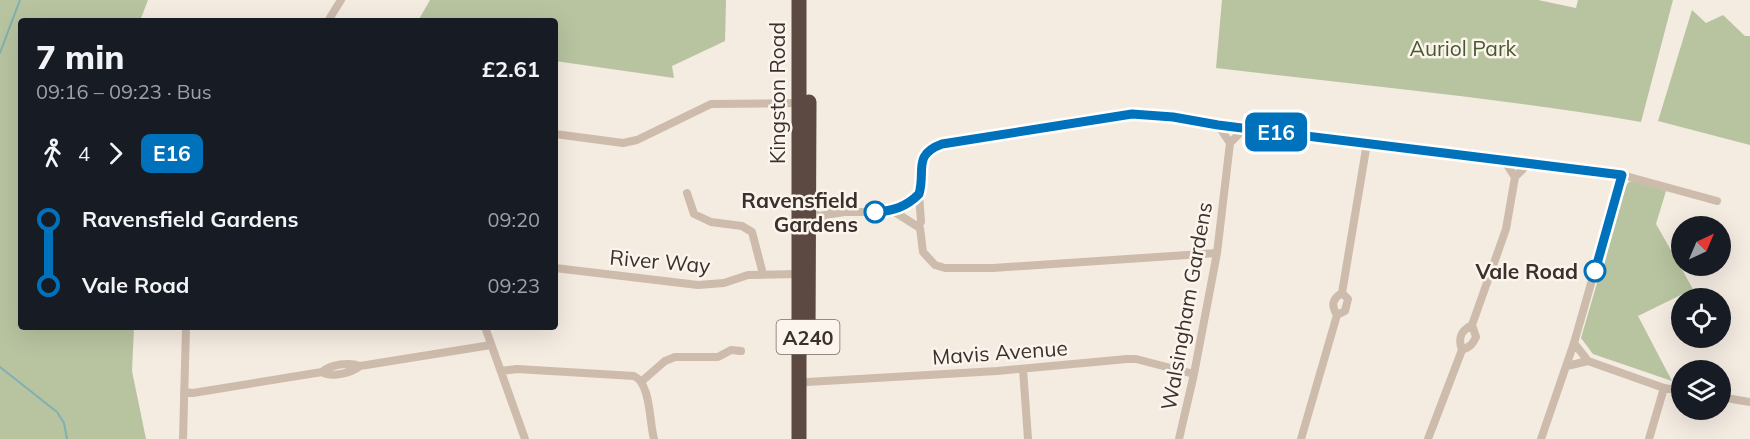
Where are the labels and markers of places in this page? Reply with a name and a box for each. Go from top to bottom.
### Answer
place label: Ravensfield Gardens [741,187,858,237]
marker: Ravensfield Gardens [864,201,886,223]
place label: Vale Road [1474,258,1578,284]
marker: Vale Road [1584,260,1606,282]

